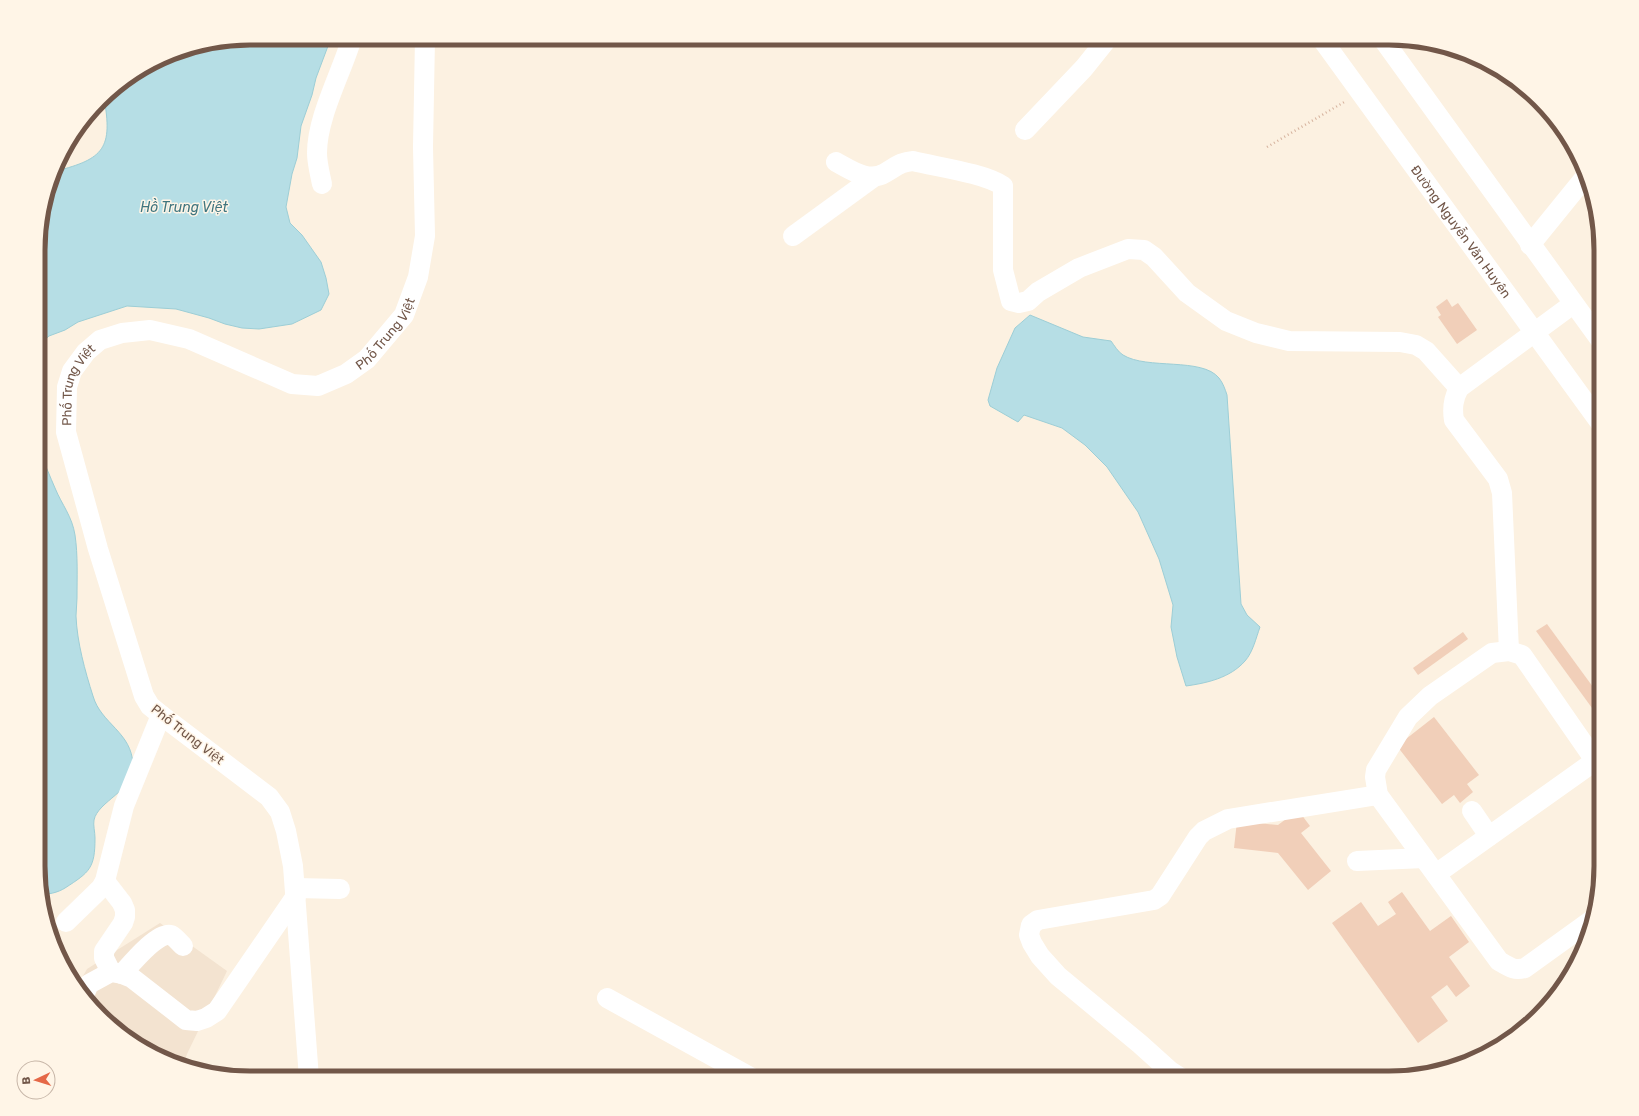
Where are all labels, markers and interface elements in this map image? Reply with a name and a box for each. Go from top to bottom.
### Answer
street label: Đường Nguyễn Văn Huyên [1408,163,1514,301]
water label: Hồ Trung Việt [140,198,228,216]
street label: Phố Trung Việt [353,295,418,373]
street label: Phố Trung Việt [59,341,98,426]
street label: Phố Trung Việt [148,701,228,768]
north arrow [16,1060,56,1100]
text: B [20,1076,33,1085]

